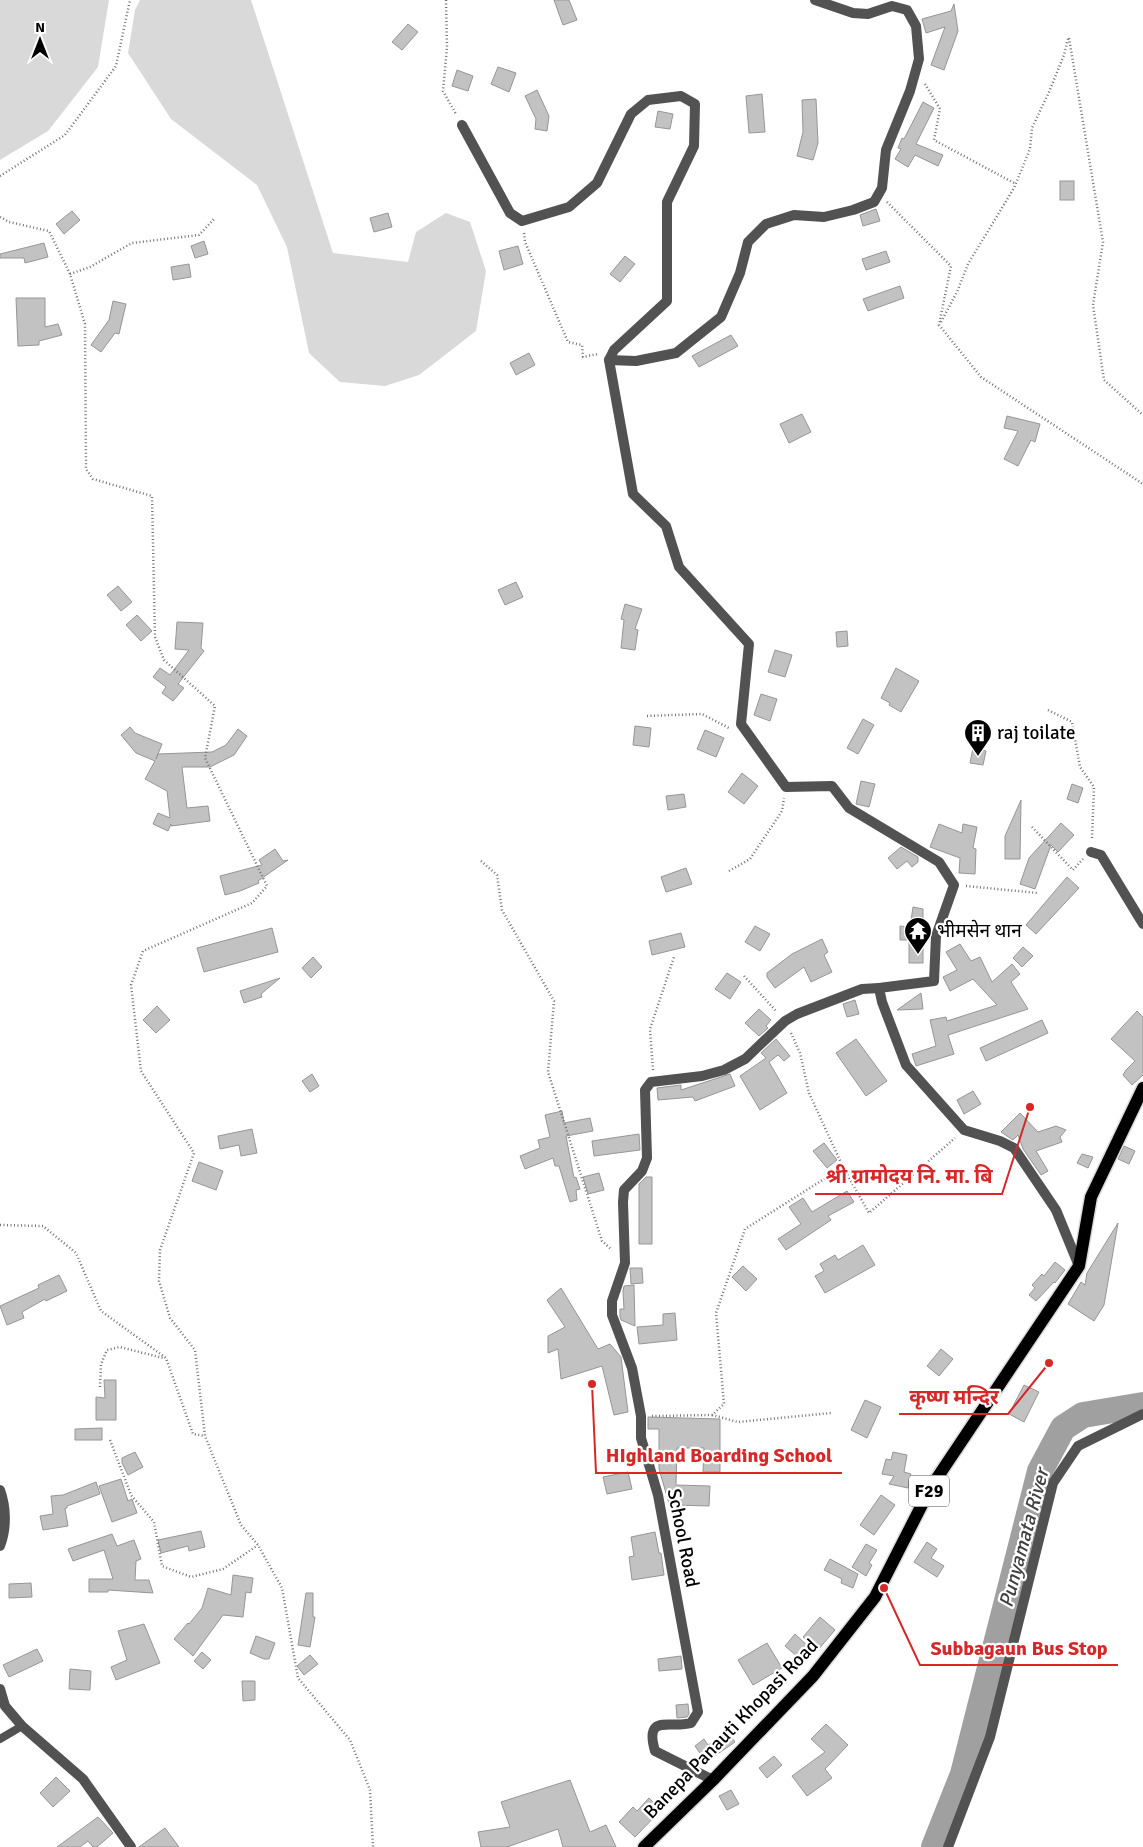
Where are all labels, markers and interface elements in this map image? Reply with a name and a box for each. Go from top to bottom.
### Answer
north arrow [15,15,65,65]
text: N [35,19,45,36]
building icon: raj toilate [963,718,993,757]
place label: raj toilate [997,721,1076,745]
temple icon: भीमसेन थान [903,916,933,955]
place label: भीमसेन थान [937,919,1022,943]
callout: श्री ग्रामोदय नि. मा. बि [815,1159,1002,1194]
text: श्री ग्रामोदय नि. मा. बि [825,1164,993,1189]
callout: कृष्ण मन्दिर [899,1379,1008,1414]
text: कृष्ण मन्दिर [909,1385,1000,1410]
callout: HIghland Boarding School [596,1438,842,1473]
text: HIghland Boarding School [606,1443,832,1468]
water label: Punyamata River [993,1463,1055,1610]
road number: F29 [909,1475,949,1506]
street label: School Road [662,1487,704,1589]
callout: Subbagaun Bus Stop [920,1630,1118,1665]
street label: Banepa Panauti Khopasi Road [639,1634,823,1824]
text: Subbagaun Bus Stop [930,1636,1108,1661]

